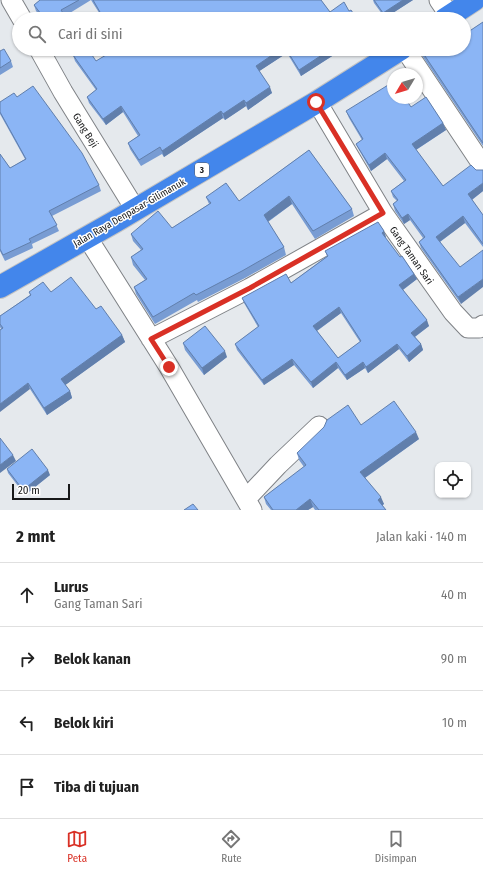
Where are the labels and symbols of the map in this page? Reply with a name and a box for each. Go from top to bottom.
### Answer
north arrow [387,68,423,104]
route start [307,93,325,111]
street label: Gang Beji [70,111,100,150]
road number: 3 [195,163,209,177]
street label: Jalan Raya Denpasar-Gilimanuk [71,176,188,250]
street label: Gang Taman Sari [387,224,436,287]
route end [160,358,178,376]
scale bar [12,482,70,501]

